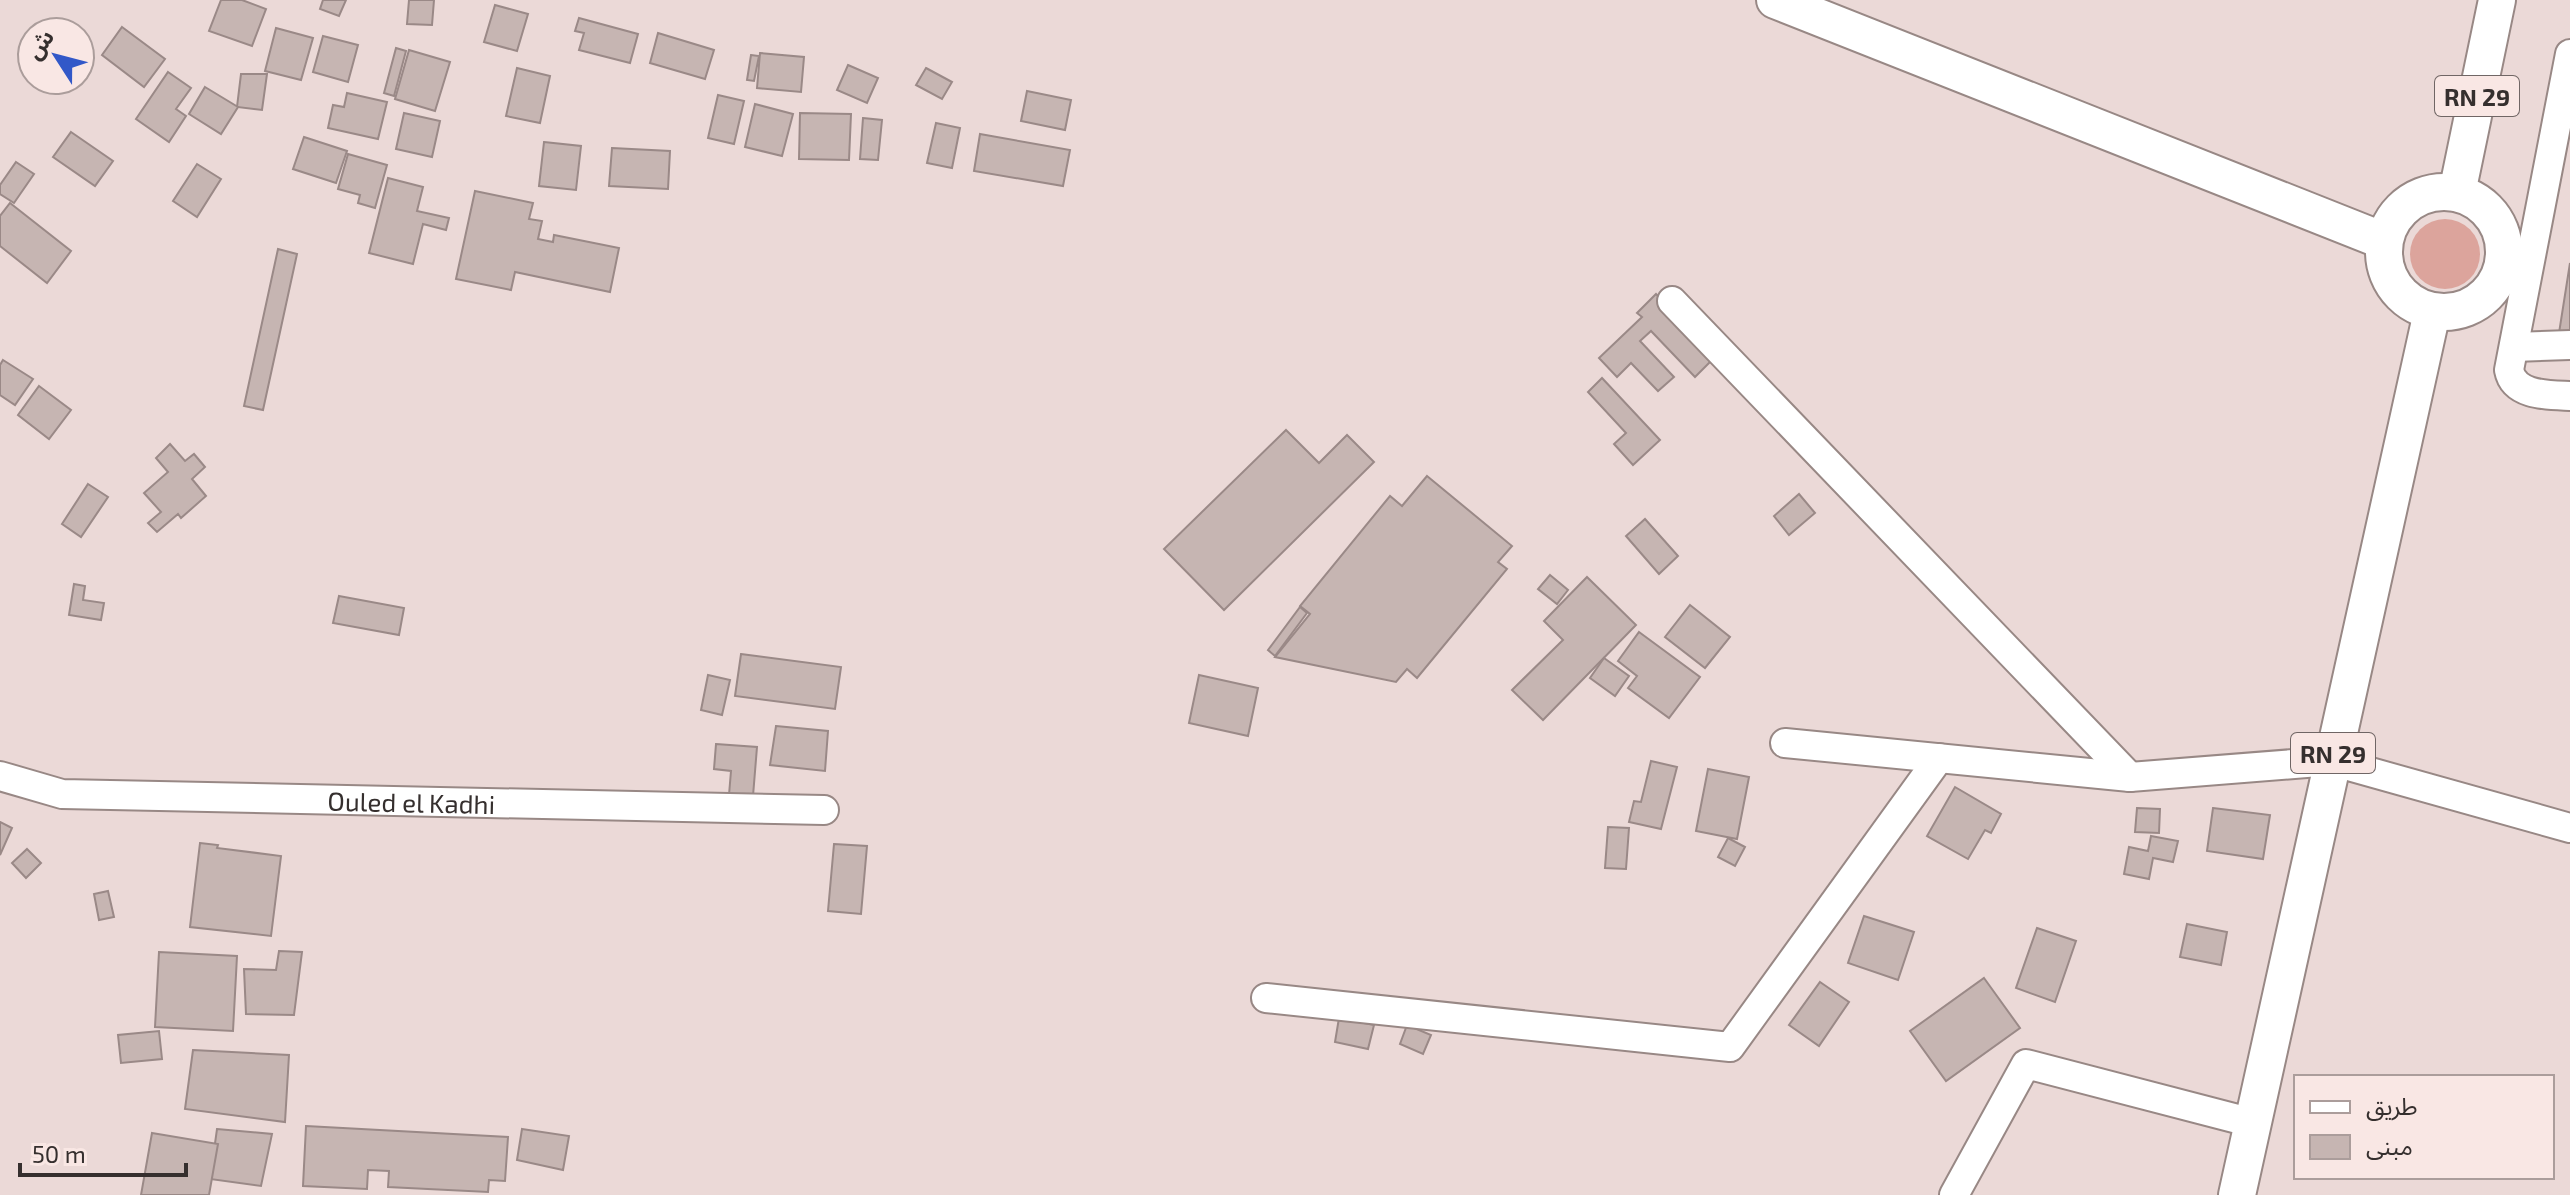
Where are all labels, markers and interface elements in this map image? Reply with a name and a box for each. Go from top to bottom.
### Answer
north arrow [16,16,96,96]
text: ش [20,24,59,64]
road number: RN 29 [2435,76,2519,116]
road number: RN 29 [2291,733,2375,773]
street label: Ouled el Kadhi [327,784,495,819]
legend [2294,1075,2554,1179]
text: طريق [2366,1091,2418,1122]
scale bar [20,1127,186,1177]
text: مبنى [2366,1131,2413,1160]
text: 50 m [32,1139,86,1168]

